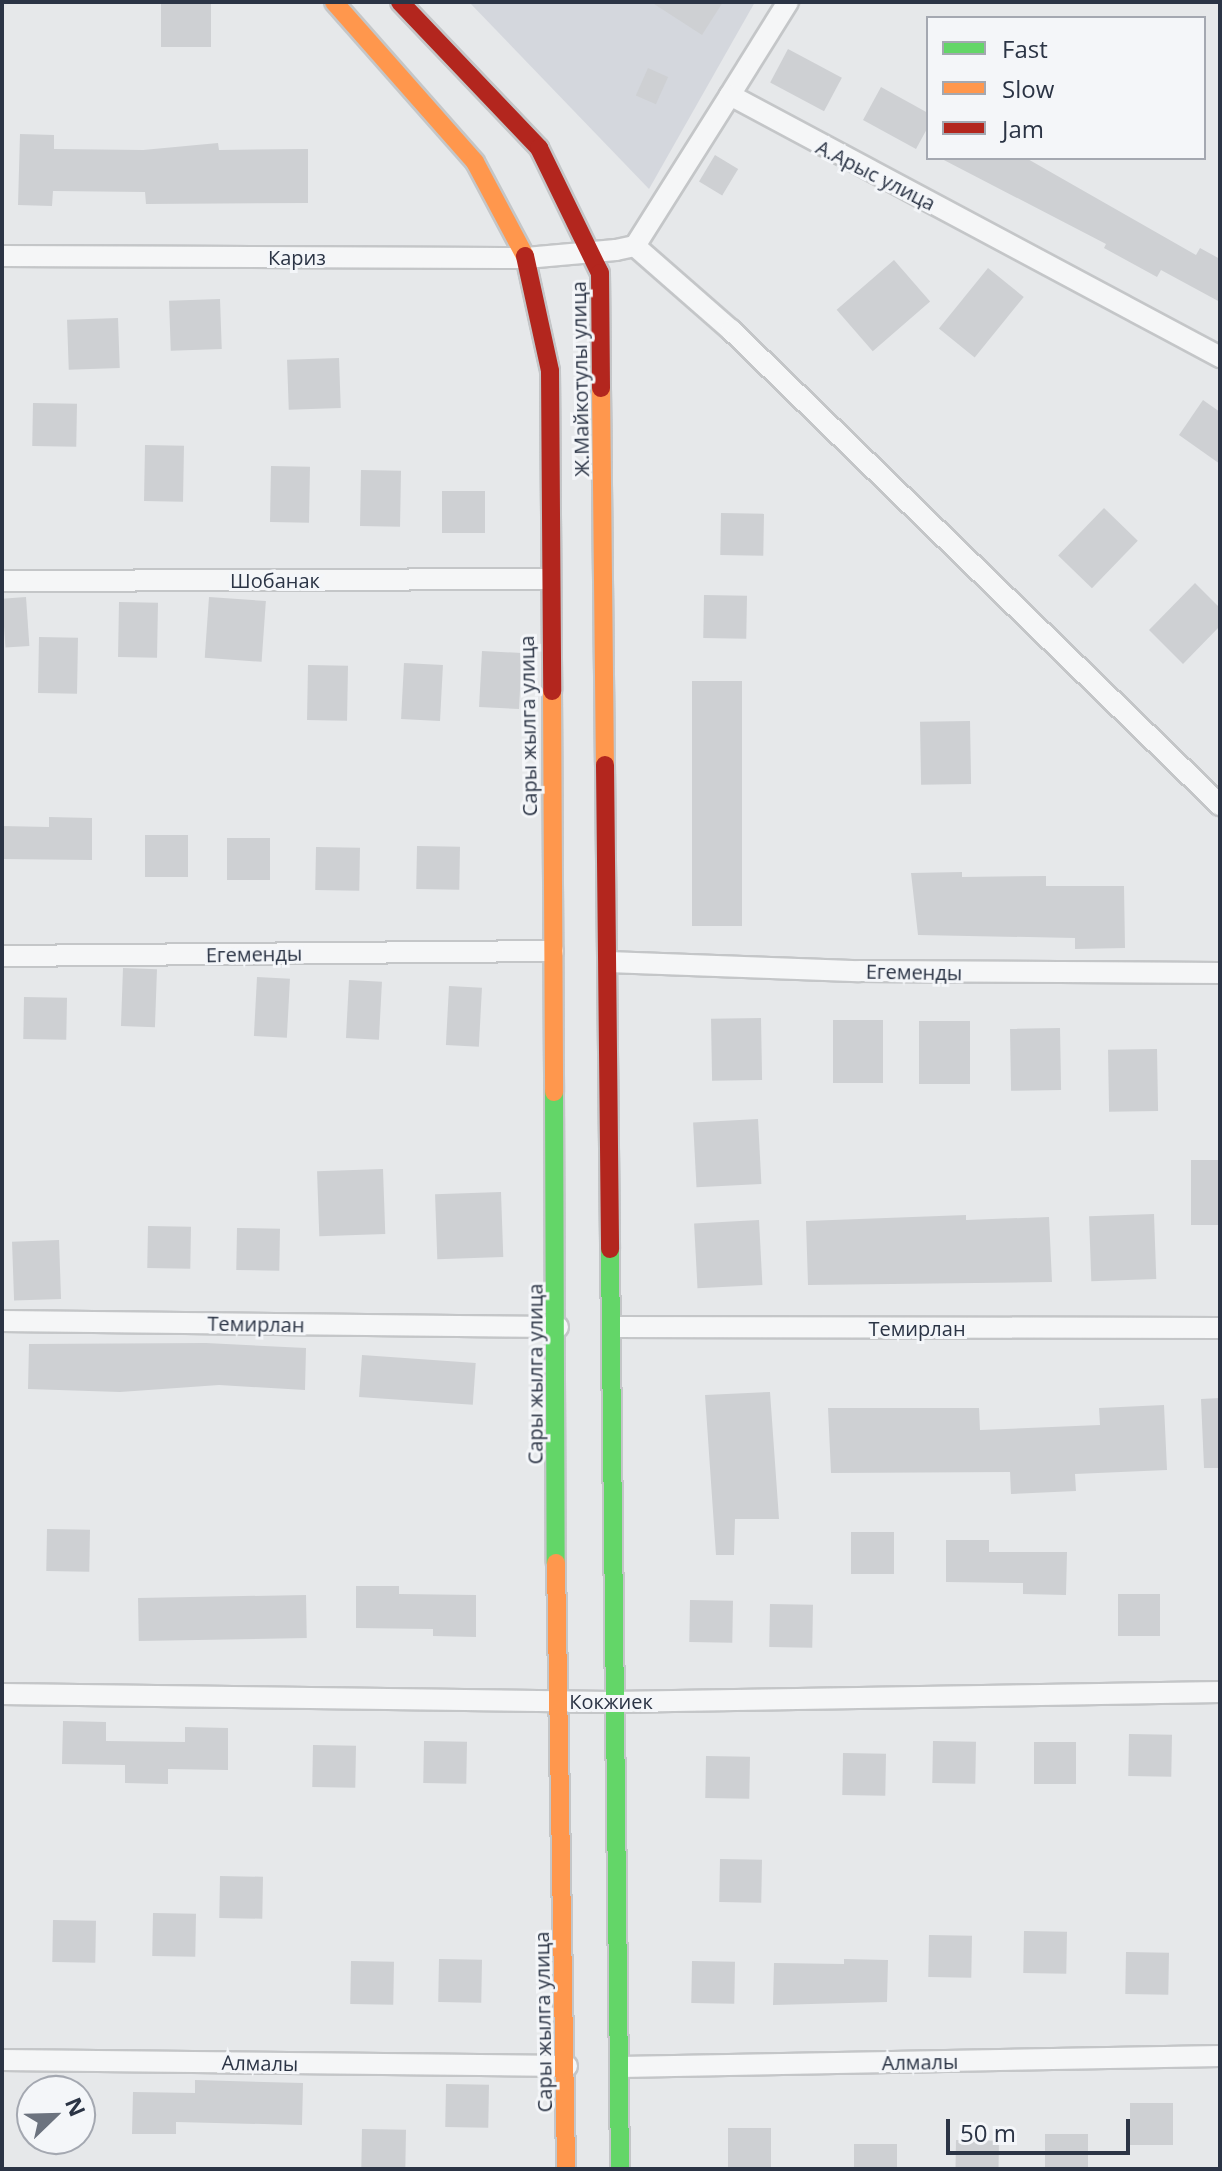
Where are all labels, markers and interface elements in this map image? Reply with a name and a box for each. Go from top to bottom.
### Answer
legend [926,16,1206,160]
text: Fast [1002,32,1048,65]
text: Slow [1002,72,1054,105]
text: Jam [1002,112,1044,145]
street label: А.Арыс улица [812,135,940,215]
street label: Кариз [268,245,326,269]
street label: Ж.Майкотулы улица [566,281,594,477]
street label: Шобанак [230,568,320,592]
street label: Сары жылга улица [514,635,542,817]
street label: Егеменды [206,941,302,967]
street label: Егеменды [866,959,962,985]
street label: Сары жылга улица [523,1284,547,1464]
street label: Темирлан [207,1311,305,1337]
street label: Темирлан [868,1316,966,1340]
street label: Кокжиек [569,1689,653,1713]
street label: Сары жылга улица [529,1931,557,2113]
street label: Алмалы [881,2049,959,2075]
street label: Алмалы [221,2050,299,2076]
north arrow [16,2075,96,2155]
text: N [59,2092,94,2120]
scale bar [950,2103,1134,2153]
text: 50 m [960,2116,1016,2149]

